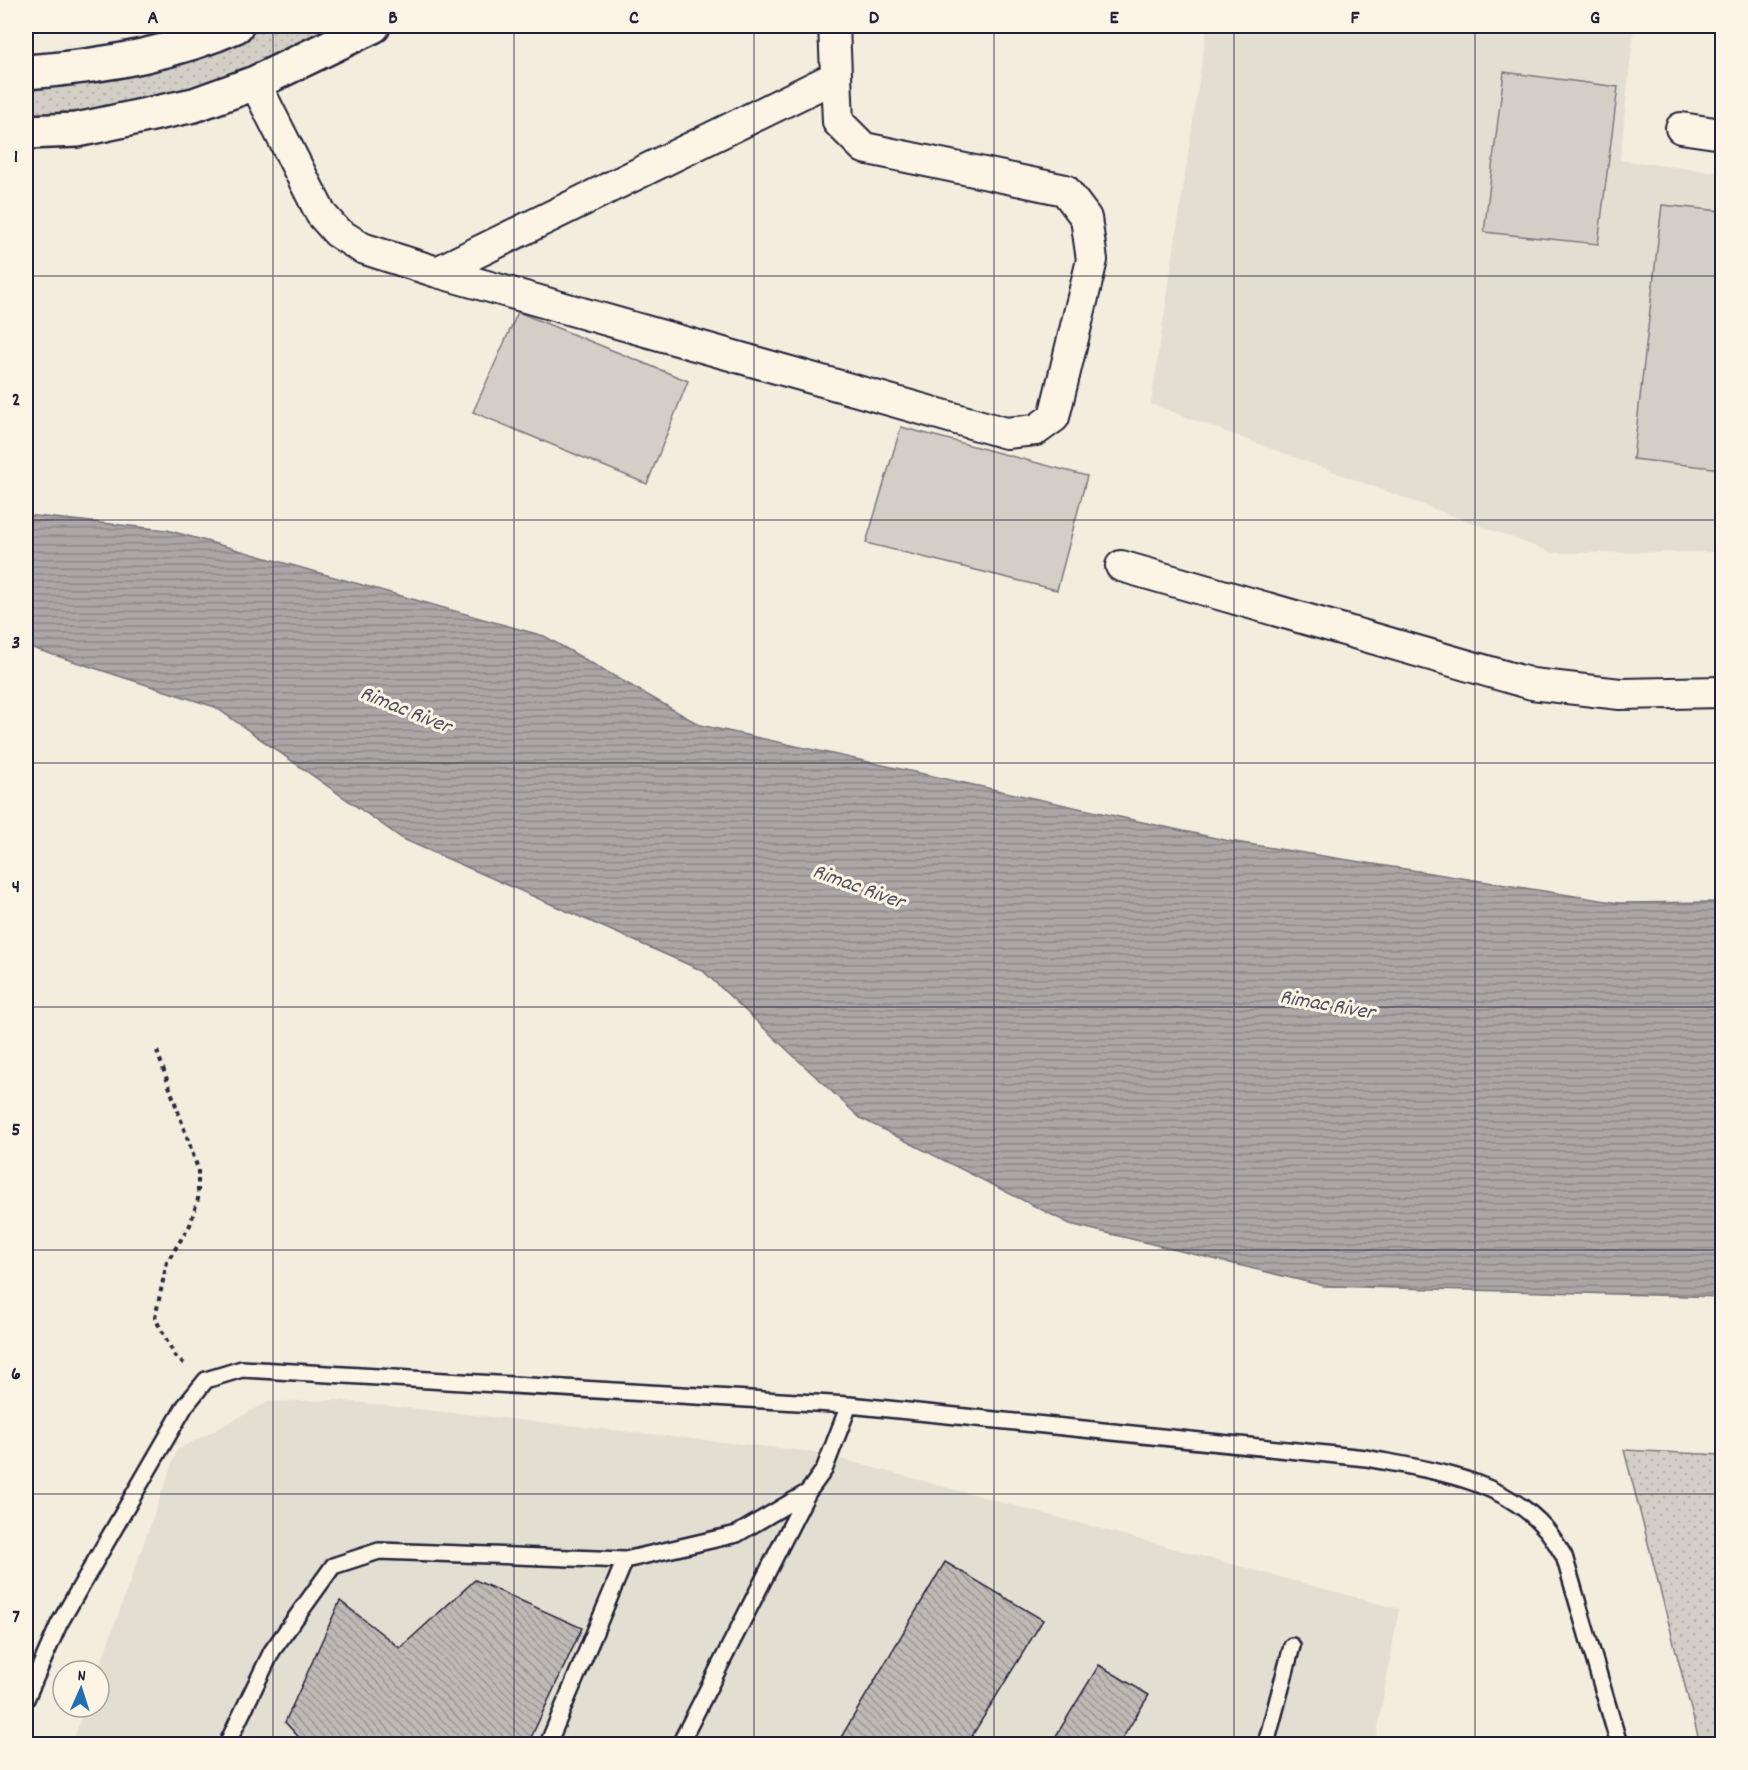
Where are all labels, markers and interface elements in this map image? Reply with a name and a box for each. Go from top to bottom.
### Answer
text: A [148,5,159,33]
text: B [388,5,398,33]
text: C [629,5,639,33]
text: D [869,5,880,33]
text: E [1109,5,1119,33]
text: F [1351,5,1361,33]
text: G [1590,5,1600,33]
text: 1 [14,144,18,172]
text: 2 [12,387,20,415]
text: 3 [12,630,20,658]
water label: Rimac River [355,679,458,744]
water label: Rimac River [808,857,911,920]
text: 4 [12,874,20,902]
water label: Rimac River [1277,982,1380,1030]
text: 5 [11,1117,21,1145]
text: 6 [11,1361,21,1389]
text: 7 [12,1604,20,1632]
north arrow [51,1659,111,1719]
text: N [77,1665,86,1688]

